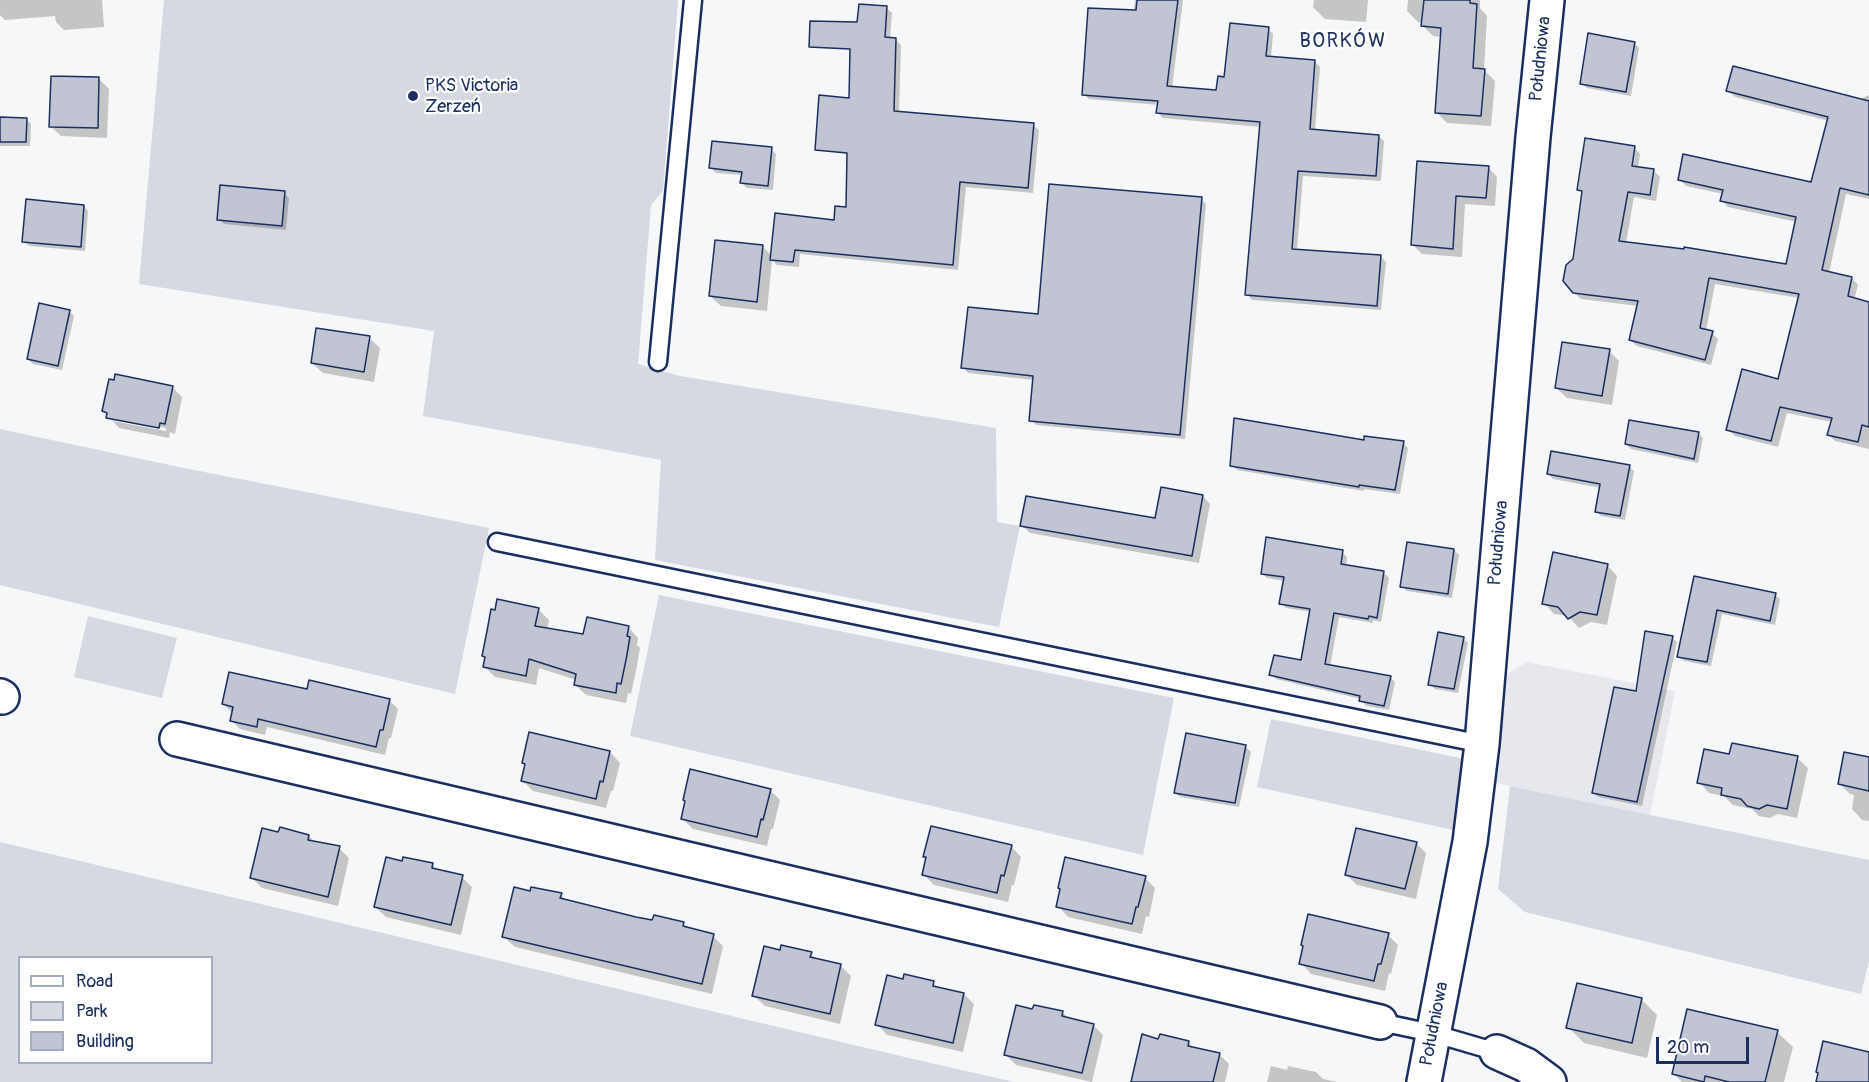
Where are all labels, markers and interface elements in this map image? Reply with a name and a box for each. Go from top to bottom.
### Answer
street label: Południowa [1526,15,1556,103]
district label: BORKÓW [1299,30,1387,54]
place label: PKS Victoria Zerzeń [425,75,518,118]
marker: PKS Victoria Zerzeń [406,89,420,103]
street label: Południowa [1485,500,1513,586]
legend [18,956,213,1064]
text: Road [76,970,113,993]
street label: Południowa [1416,980,1454,1068]
text: Park [76,1000,108,1023]
scale bar [1659,1025,1752,1063]
text: Building [76,1030,134,1053]
text: 20 m [1667,1036,1709,1059]

